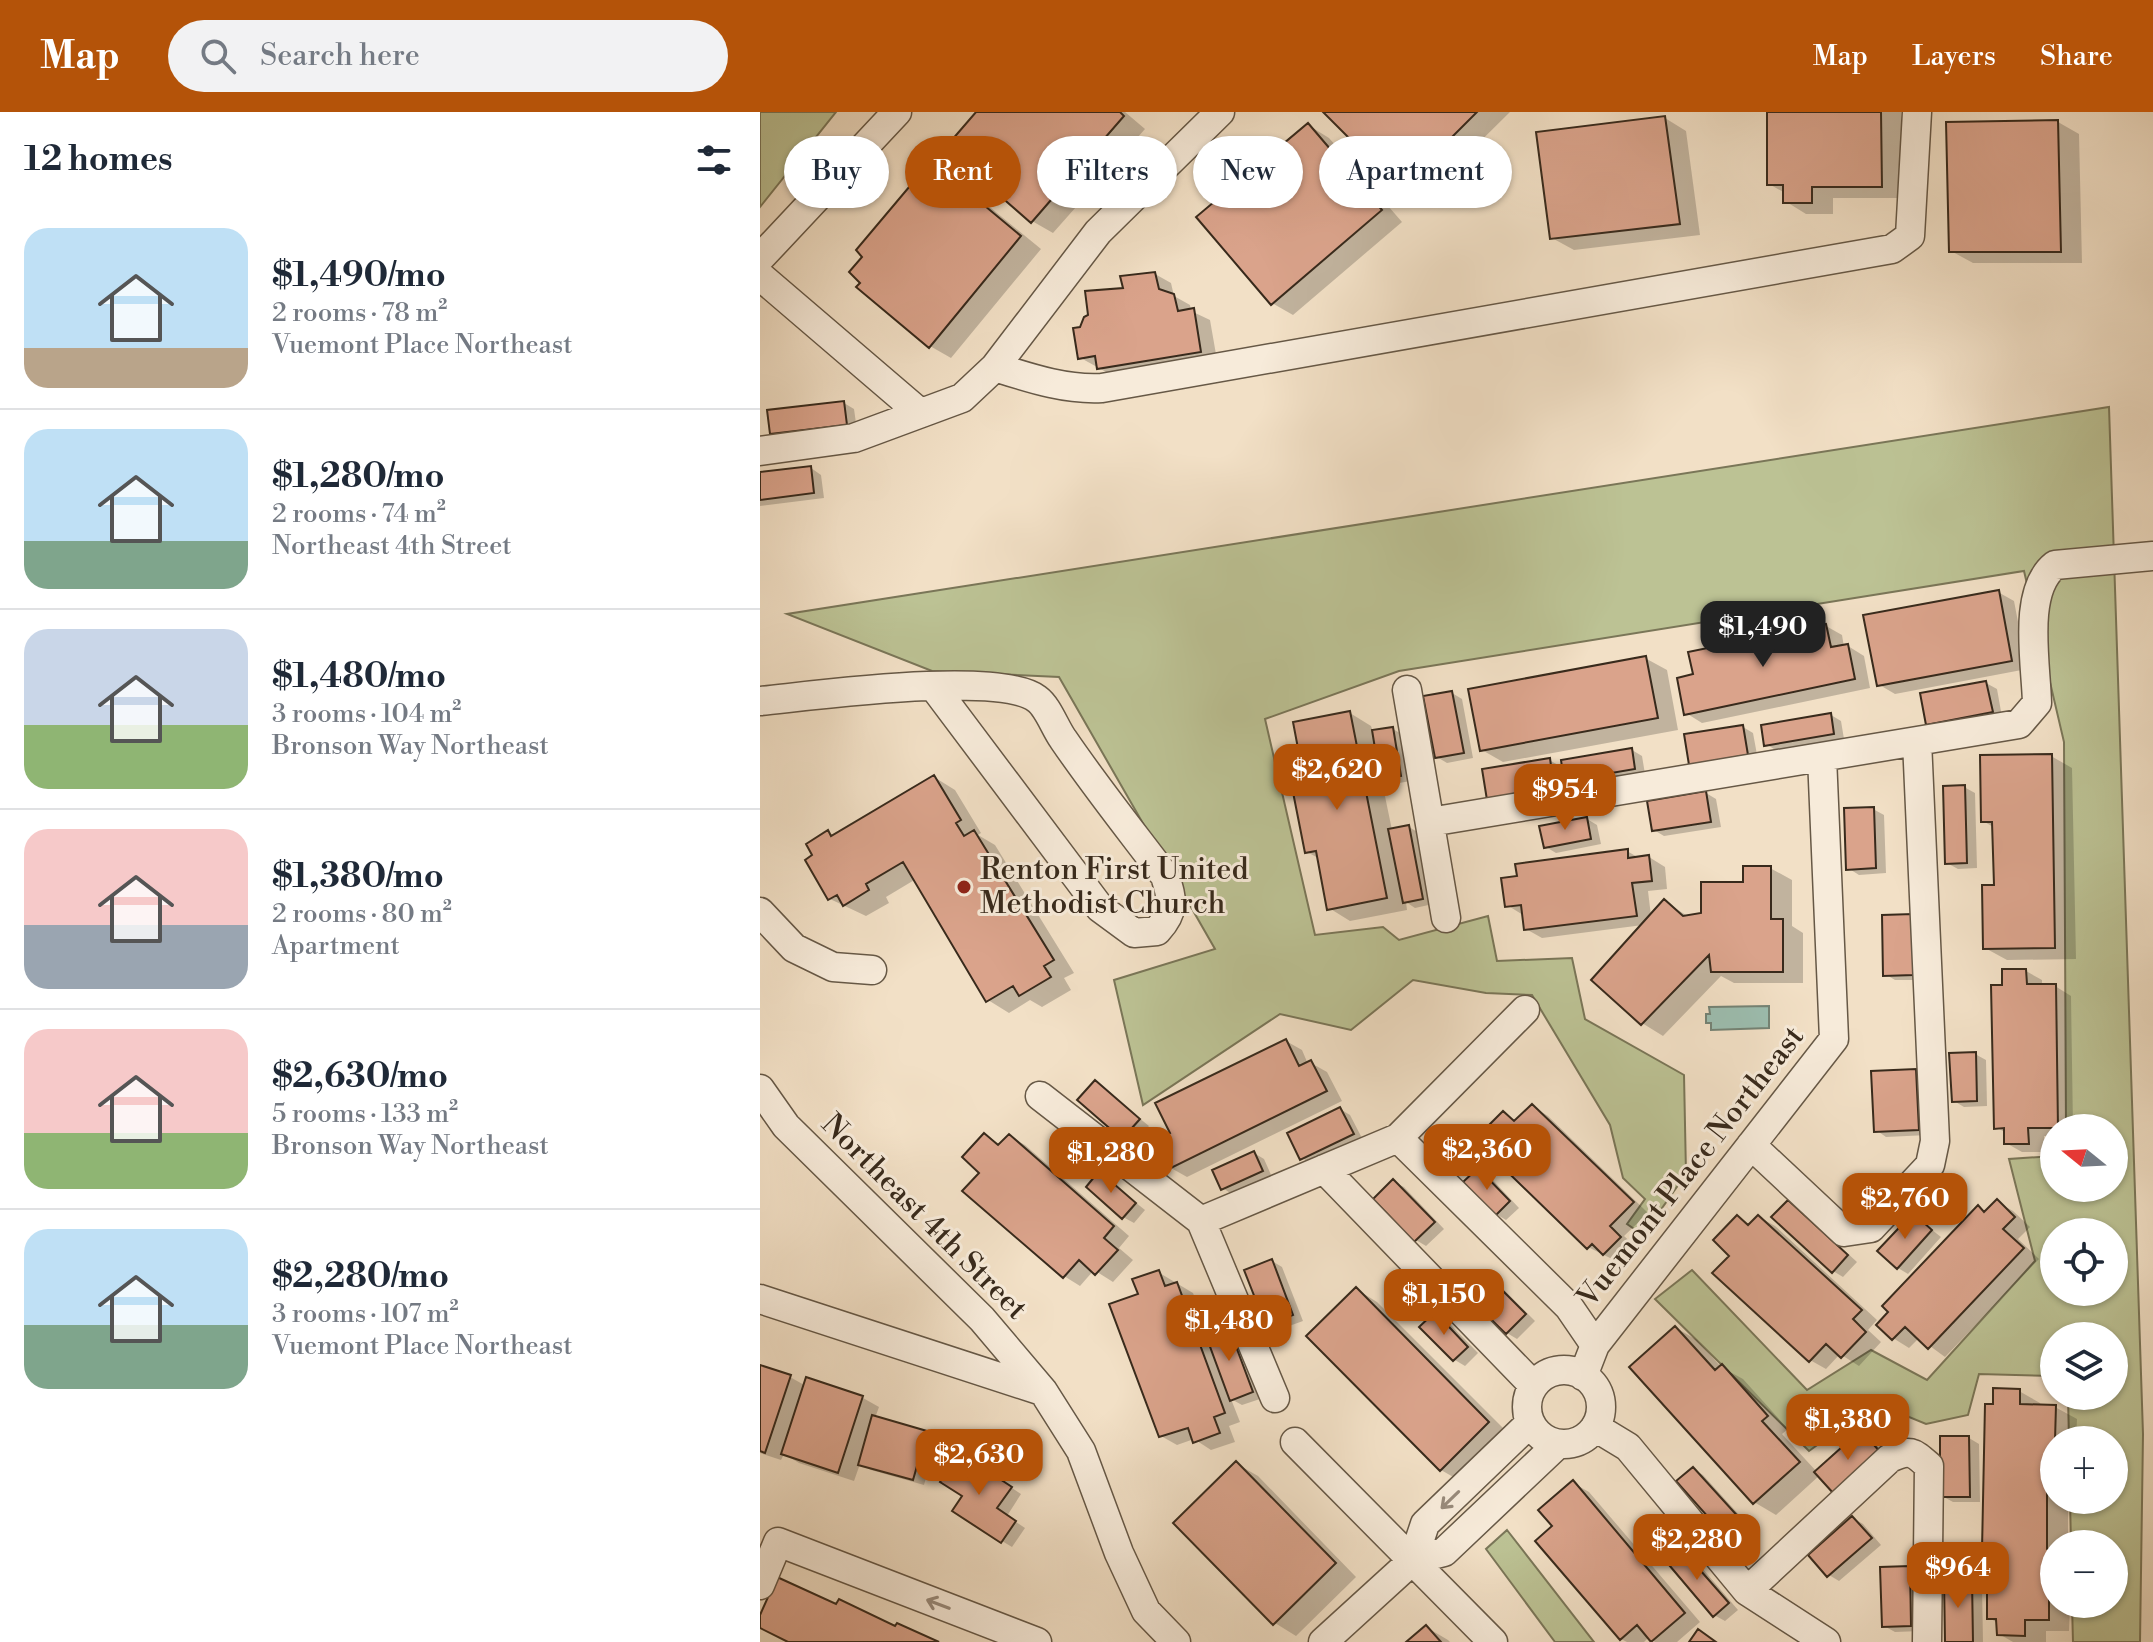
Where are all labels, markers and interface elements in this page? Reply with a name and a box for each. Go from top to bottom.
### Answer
search box [168,20,728,92]
text: Map [40,33,120,80]
icon: search [196,34,240,78]
text: Search here [260,37,420,75]
text: Map [1813,39,1868,74]
text: Layers [1912,39,1996,74]
text: Share [2040,39,2113,74]
chip: Buy [784,136,889,208]
chip: Rent [905,136,1021,208]
chip: Filters [1037,136,1177,208]
chip: New [1193,136,1303,208]
chip: Apartment [1319,136,1512,208]
icon: filters [692,138,736,182]
text: 12 homes [24,139,173,181]
text: $1,490/mo [272,255,446,297]
icon: home [88,260,184,356]
text: 2 rooms · 78 m² [272,297,447,329]
text: Vuemont Place Northeast [272,329,573,361]
text: $1,280/mo [272,456,444,498]
icon: home [88,461,184,557]
text: 2 rooms · 74 m² [272,498,446,530]
text: Northeast 4th Street [272,530,512,562]
pin: $1,490 [1698,601,1828,669]
text: $1,490 [1719,611,1807,643]
text: $1,480/mo [272,656,446,698]
icon: home [88,661,184,757]
text: 3 rooms · 104 m² [272,698,461,730]
text: Bronson Way Northeast [272,730,549,762]
pin: $2,620 [1272,744,1402,812]
text: $2,620 [1291,754,1383,786]
pin: $954 [1518,764,1612,832]
text: $954 [1532,774,1598,806]
place label: Renton First United Methodist Church [980,851,1249,923]
text: $1,380/mo [272,856,444,898]
icon: home [88,861,184,957]
marker: Renton First United Methodist Church [955,878,973,896]
text: 2 rooms · 80 m² [272,898,452,930]
text: Apartment [272,930,400,962]
street label: Vuemont Place Northeast [1569,1018,1813,1316]
text: $2,630/mo [272,1056,448,1098]
icon: home [88,1061,184,1157]
text: 5 rooms · 133 m² [272,1098,458,1130]
street label: Northeast 4th Street [813,1106,1035,1328]
north arrow [2040,1114,2128,1202]
map controls [2040,1114,2128,1618]
pin: $2,360 [1422,1124,1552,1192]
pin: $1,280 [1046,1127,1176,1195]
text: Bronson Way Northeast [272,1130,549,1162]
text: $2,360 [1442,1134,1532,1166]
text: $1,280 [1067,1137,1155,1169]
pin: $2,760 [1840,1173,1970,1241]
text: $2,760 [1860,1183,1950,1215]
button: locate [2040,1218,2128,1306]
text: $2,280/mo [272,1256,449,1298]
icon: home [88,1261,184,1357]
pin: $1,150 [1379,1269,1509,1337]
text: $1,150 [1402,1279,1486,1311]
pin: $1,480 [1164,1295,1294,1363]
text: 3 rooms · 107 m² [272,1298,459,1330]
text: $1,480 [1184,1305,1274,1337]
button: layers [2040,1322,2128,1410]
text: Vuemont Place Northeast [272,1330,573,1362]
pin: $1,380 [1783,1394,1913,1462]
text: $1,380 [1804,1404,1892,1436]
button: + [2040,1426,2128,1514]
pin: $2,630 [914,1429,1044,1497]
text: $2,630 [934,1439,1024,1471]
one-way arrow [1440,1490,1460,1509]
pin: $2,280 [1632,1514,1762,1582]
text: $2,280 [1651,1524,1743,1556]
button: − [2040,1530,2128,1618]
pin: $964 [1911,1542,2005,1610]
text: $964 [1925,1552,1991,1584]
one-way arrow [926,1596,951,1610]

